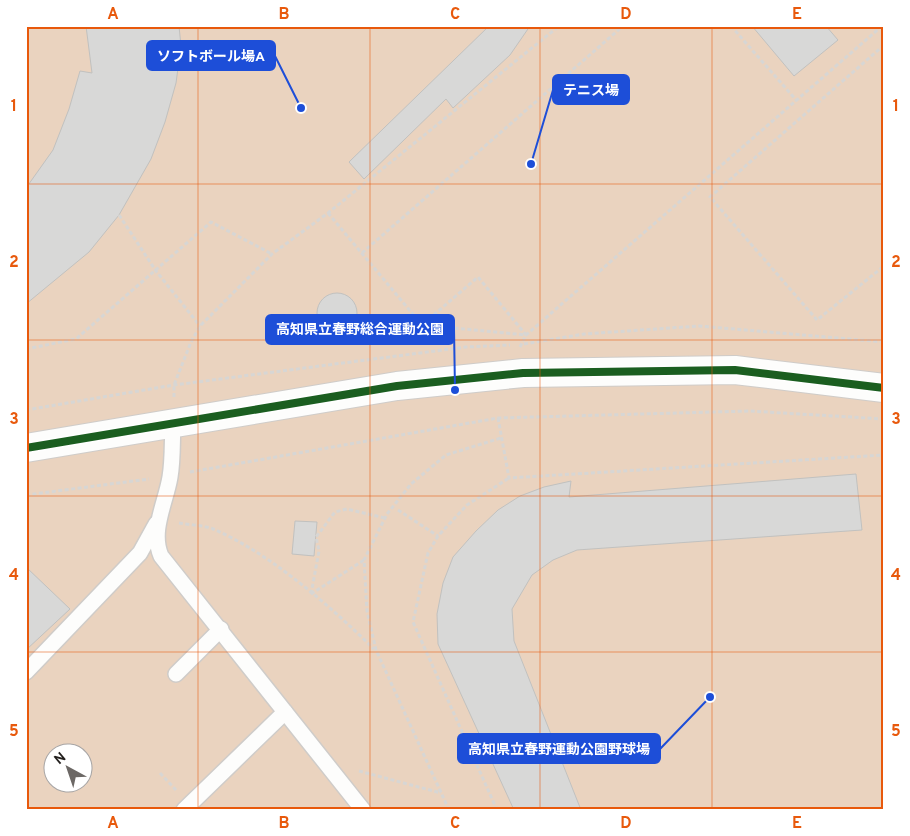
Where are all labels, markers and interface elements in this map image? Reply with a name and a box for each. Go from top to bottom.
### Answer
text: A [107,5,119,25]
text: B [278,5,290,25]
text: C [450,5,460,25]
text: D [620,5,632,25]
text: E [792,5,802,25]
callout: ソフトボール場A [147,41,275,70]
text: ソフトボール場A [157,49,265,66]
callout: テニス場 [553,75,629,104]
text: テニス場 [563,83,619,100]
text: 1 [11,97,17,117]
text: 1 [893,97,899,117]
text: 2 [9,253,19,273]
text: 2 [891,253,901,273]
callout: 高知県立春野総合運動公園 [266,315,454,344]
text: 高知県立春野総合運動公園 [276,321,444,339]
text: 3 [9,410,19,430]
text: 3 [891,410,901,430]
text: 4 [9,566,19,586]
text: 4 [891,566,901,586]
text: 5 [9,722,19,742]
text: 5 [891,722,901,742]
callout: 高知県立春野運動公園野球場 [458,734,660,763]
text: 高知県立春野運動公園野球場 [468,742,650,759]
north arrow [42,744,92,794]
text: N [51,749,70,769]
text: A [107,814,119,834]
text: B [278,814,290,834]
text: C [450,814,460,834]
text: D [620,814,632,834]
text: E [792,814,802,834]

